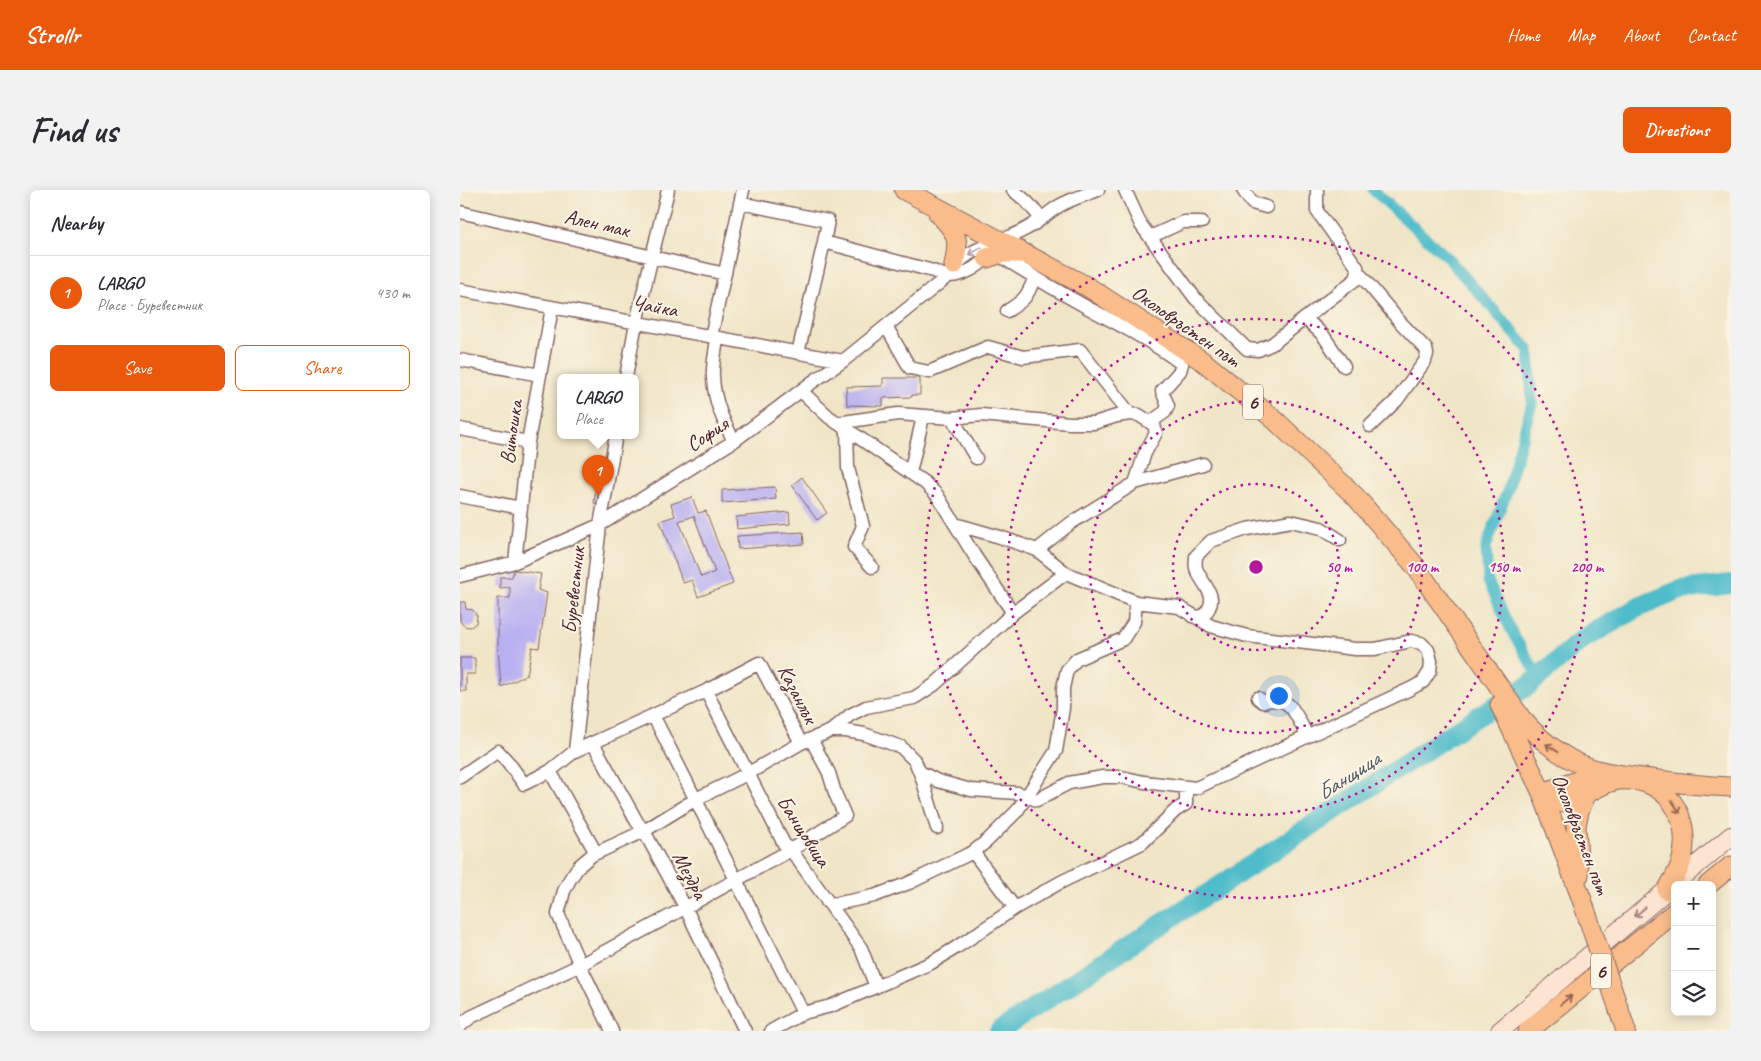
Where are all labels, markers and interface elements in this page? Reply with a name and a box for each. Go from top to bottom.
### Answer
text: Strollr [25,20,80,50]
text: Home [1507,24,1540,46]
text: Map [1568,24,1595,46]
text: About [1623,24,1659,46]
text: Contact [1687,24,1736,46]
button: Directions [1623,107,1731,153]
text: Find us [30,108,117,153]
street label: Ален мак [562,203,634,244]
text: Nearby [50,210,103,236]
one-way arrow [968,246,982,256]
text: LARGO [97,271,143,295]
street label: Околовръстен път [1127,279,1246,374]
text: 1 [62,283,70,303]
text: 430 m [376,283,410,303]
street label: Чайка [630,289,682,323]
text: Place · Буревестник [97,295,202,315]
button: Save [50,345,225,391]
button: Share [235,345,410,391]
popup [557,374,639,439]
road number: 6 [1243,384,1263,420]
text: LARGO [575,385,621,409]
street label: Витошка [494,396,529,466]
text: Place [575,409,603,429]
street label: София [681,410,734,457]
pin: 1 [582,455,614,496]
street label: Буревестник [556,544,591,635]
centre of rings [1247,558,1265,576]
text: 50 m [1326,558,1353,577]
text: 100 m [1406,558,1440,577]
text: 150 m [1488,558,1522,577]
text: 200 m [1571,558,1605,577]
street label: Казанлък [771,660,825,730]
your location [1266,683,1292,709]
water label: Банщица [1311,743,1388,807]
one-way arrow [1546,743,1560,753]
street label: Околовръстен път [1546,770,1616,899]
street label: Банщовица [771,790,838,873]
one-way arrow [1670,800,1681,814]
street label: Мездра [666,847,714,905]
map controls [1671,881,1716,1016]
button: + [1671,881,1716,926]
one-way arrow [1634,907,1647,918]
button: − [1671,926,1716,971]
road number: 6 [1591,954,1611,988]
button: layers [1671,971,1716,1016]
one-way arrow [1559,995,1572,1006]

